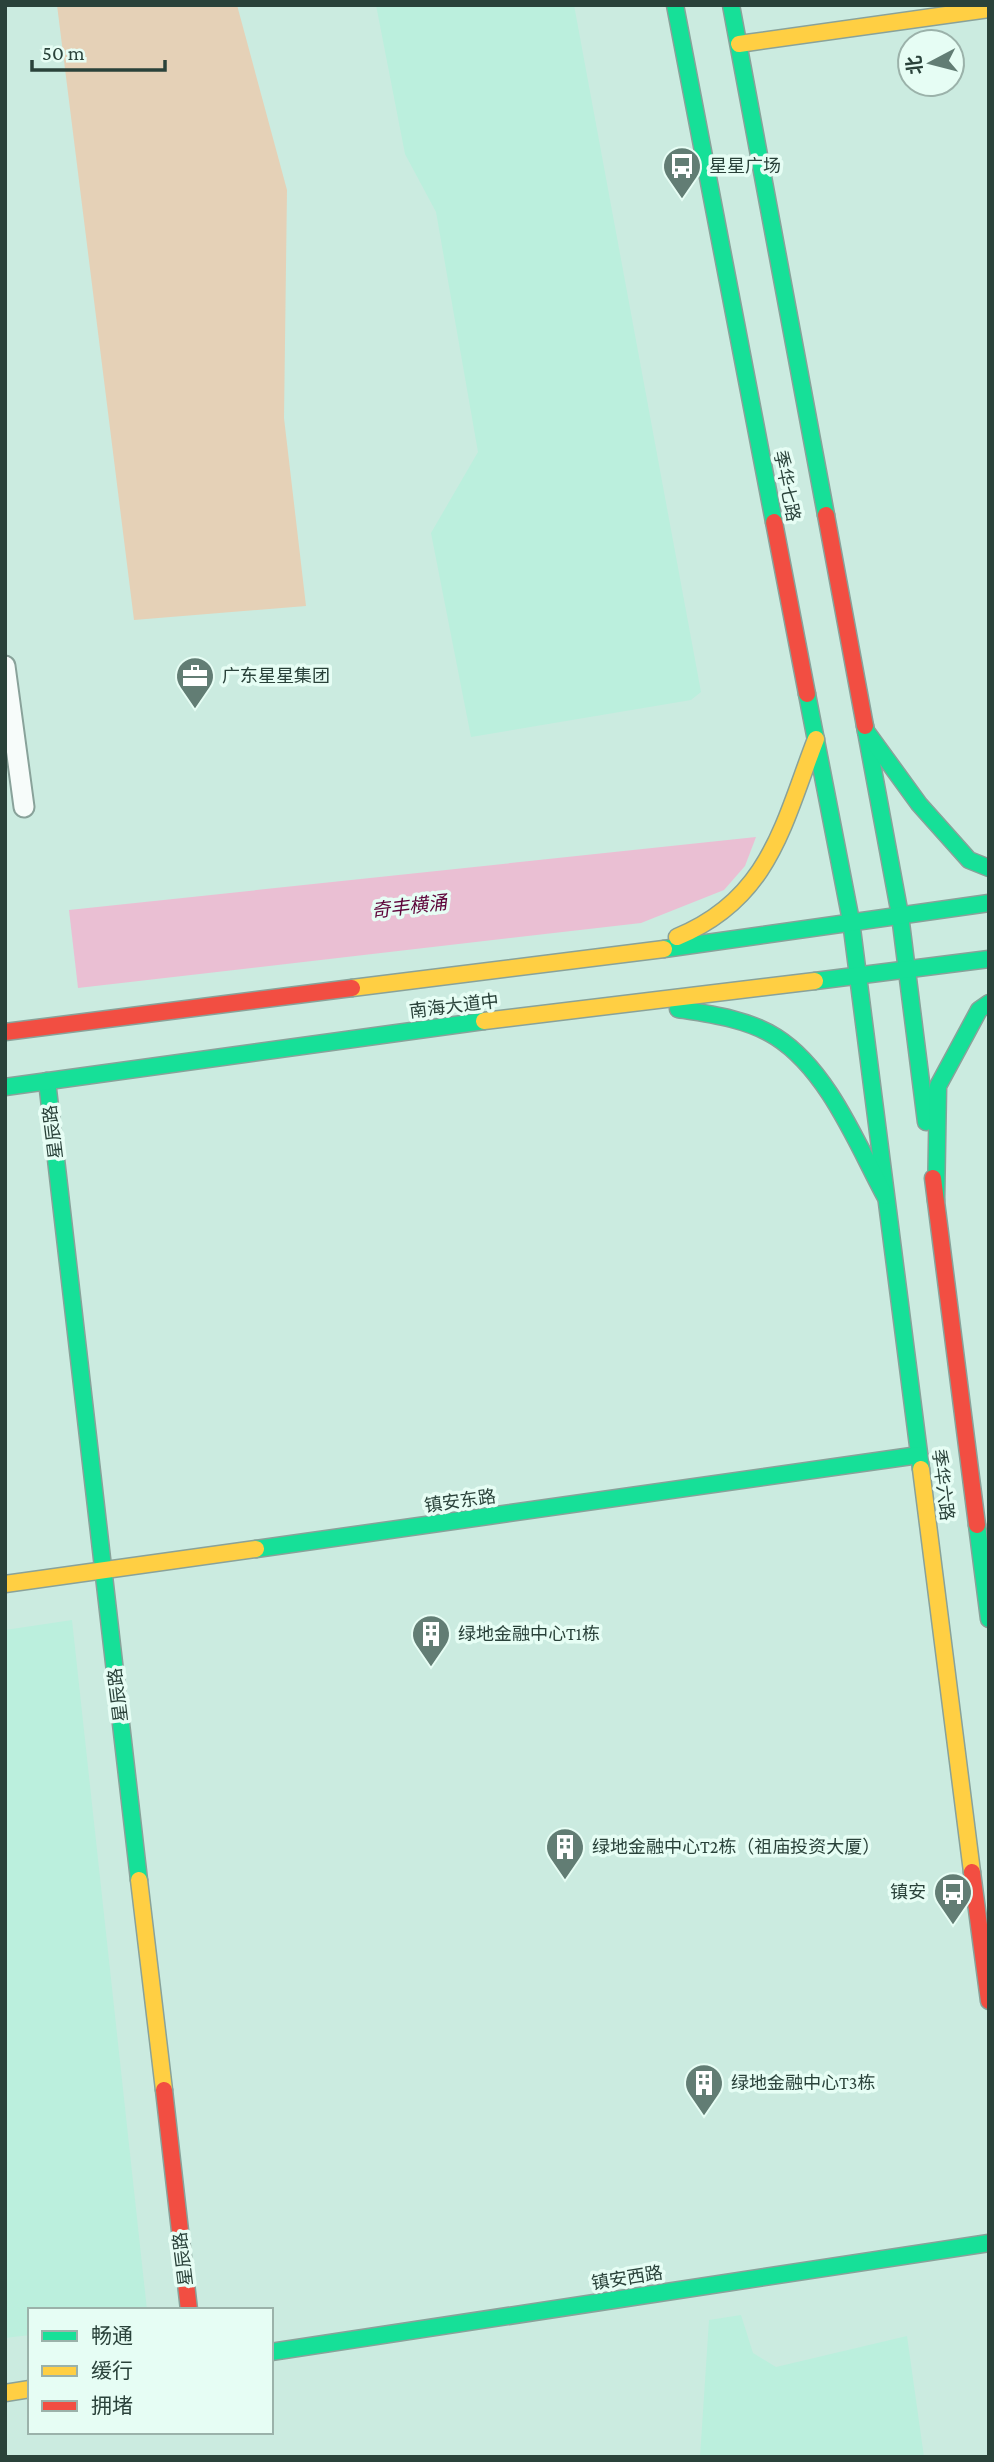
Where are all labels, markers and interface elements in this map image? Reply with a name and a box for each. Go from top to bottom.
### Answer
scale bar [32,28,164,72]
north arrow [896,28,966,98]
text: 50 m [42,41,85,65]
text: 北 [903,54,926,76]
bus stop icon: 星星广场 [661,145,703,200]
place label: 星星广场 [709,156,781,176]
street label: 季华七路 [770,449,804,523]
office icon: 广东星星集团 [174,655,216,710]
place label: 广东星星集团 [222,666,330,686]
water label: 奇丰横涌 [370,891,450,922]
street label: 南海大道中 [408,991,500,1021]
street label: 星辰路 [40,1104,66,1160]
street label: 季华六路 [929,1448,957,1522]
street label: 镇安东路 [423,1486,497,1516]
building icon: 绿地金融中心T1栋 [410,1613,452,1668]
place label: 绿地金融中心T1栋 [458,1624,600,1644]
street label: 星辰路 [105,1667,131,1723]
building icon: 绿地金融中心T2栋（祖庙投资大厦） [544,1826,586,1881]
place label: 绿地金融中心T2栋（祖庙投资大厦） [592,1837,880,1857]
bus stop icon: 镇安 [932,1871,974,1926]
place label: 镇安 [890,1882,926,1902]
building icon: 绿地金融中心T3栋 [683,2062,725,2117]
place label: 绿地金融中心T3栋 [731,2073,875,2093]
street label: 星辰路 [170,2231,196,2287]
street label: 镇安西路 [590,2262,664,2294]
legend [28,2308,273,2434]
text: 畅通 [91,2324,133,2348]
text: 缓行 [91,2359,133,2383]
text: 拥堵 [91,2394,133,2418]

